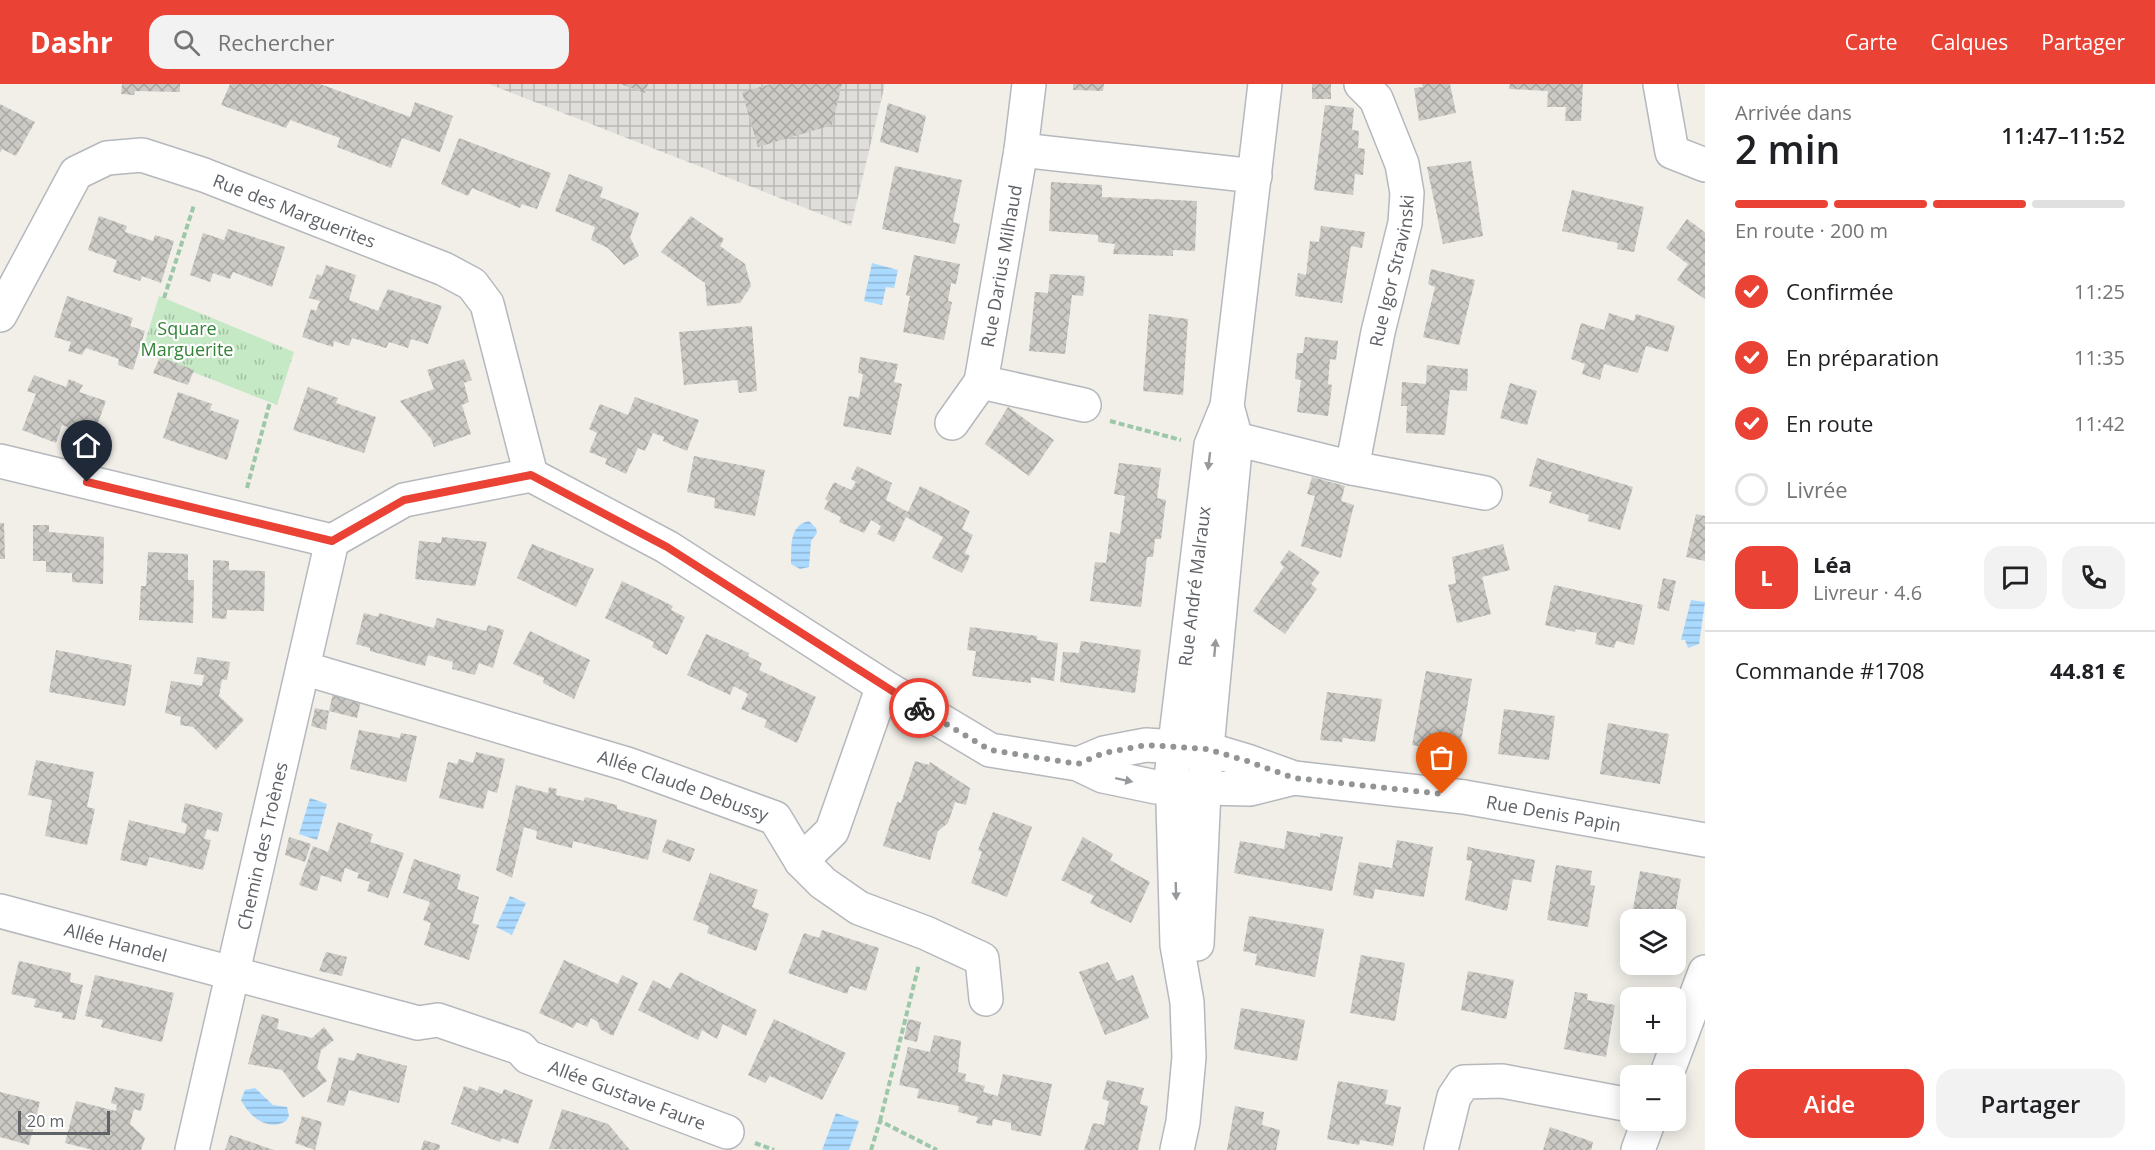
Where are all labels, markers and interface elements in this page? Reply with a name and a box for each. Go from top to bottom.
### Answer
search box [149,15,569,69]
text: Dashr [30,23,113,61]
icon: search [170,26,203,59]
text: Rechercher [218,27,334,57]
text: Carte [1845,28,1897,56]
text: Calques [1930,28,2008,56]
text: Partager [2041,28,2125,56]
text: Arrivée dans [1735,99,1852,126]
text: 11:47–11:52 [2001,120,2125,150]
text: 2 min [1735,122,1840,175]
street label: Rue des Marguerites [210,168,379,253]
street label: Rue Darius Milhaud [975,183,1027,349]
street label: Rue Igor Stravinski [1363,194,1419,349]
text: En route · 200 m [1735,217,1888,244]
icon: check [1735,275,1768,308]
text: Confirmée [1786,276,1894,306]
text: 11:25 [2074,278,2125,305]
park label: Square Marguerite [141,316,233,361]
icon: check [1735,341,1768,374]
text: En préparation [1786,342,1939,372]
text: 11:35 [2074,344,2125,371]
icon: check [1735,407,1768,440]
text: En route [1786,408,1873,438]
text: 11:42 [2074,410,2125,437]
pin [61,420,112,482]
icon: home [70,429,103,462]
one-way arrow [1204,451,1213,470]
text: Livrée [1786,474,1848,504]
street label: Rue André Malraux [1172,504,1216,668]
button: chat [1984,546,2047,609]
button: phone [2062,546,2125,609]
text: Léa [1813,549,1852,579]
text: L [1760,562,1773,592]
text: Livreur · 4.6 [1813,579,1922,606]
one-way arrow [1210,639,1220,658]
text: Commande #1708 [1735,655,1925,685]
text: 44.81 € [2050,655,2125,685]
courier [889,678,949,738]
icon: bike [903,692,936,725]
pin [1416,732,1467,794]
icon: bag [1425,741,1458,774]
street label: Allée Claude Debussy [595,744,773,827]
street label: Chemin des Troènes [231,760,293,932]
one-way arrow [1115,776,1134,785]
street label: Rue Denis Papin [1484,789,1623,837]
one-way arrow [1171,881,1180,900]
map controls [1620,909,1686,1131]
button: layers [1620,909,1686,975]
street label: Allée Handel [62,917,170,967]
button: + [1620,987,1686,1053]
street label: Allée Gustave Faure [546,1054,709,1135]
button: − [1620,1065,1686,1131]
button: Aide [1735,1069,1924,1138]
button: Partager [1936,1069,2125,1138]
scale bar [18,1108,110,1136]
text: 20 m [27,1110,64,1132]

